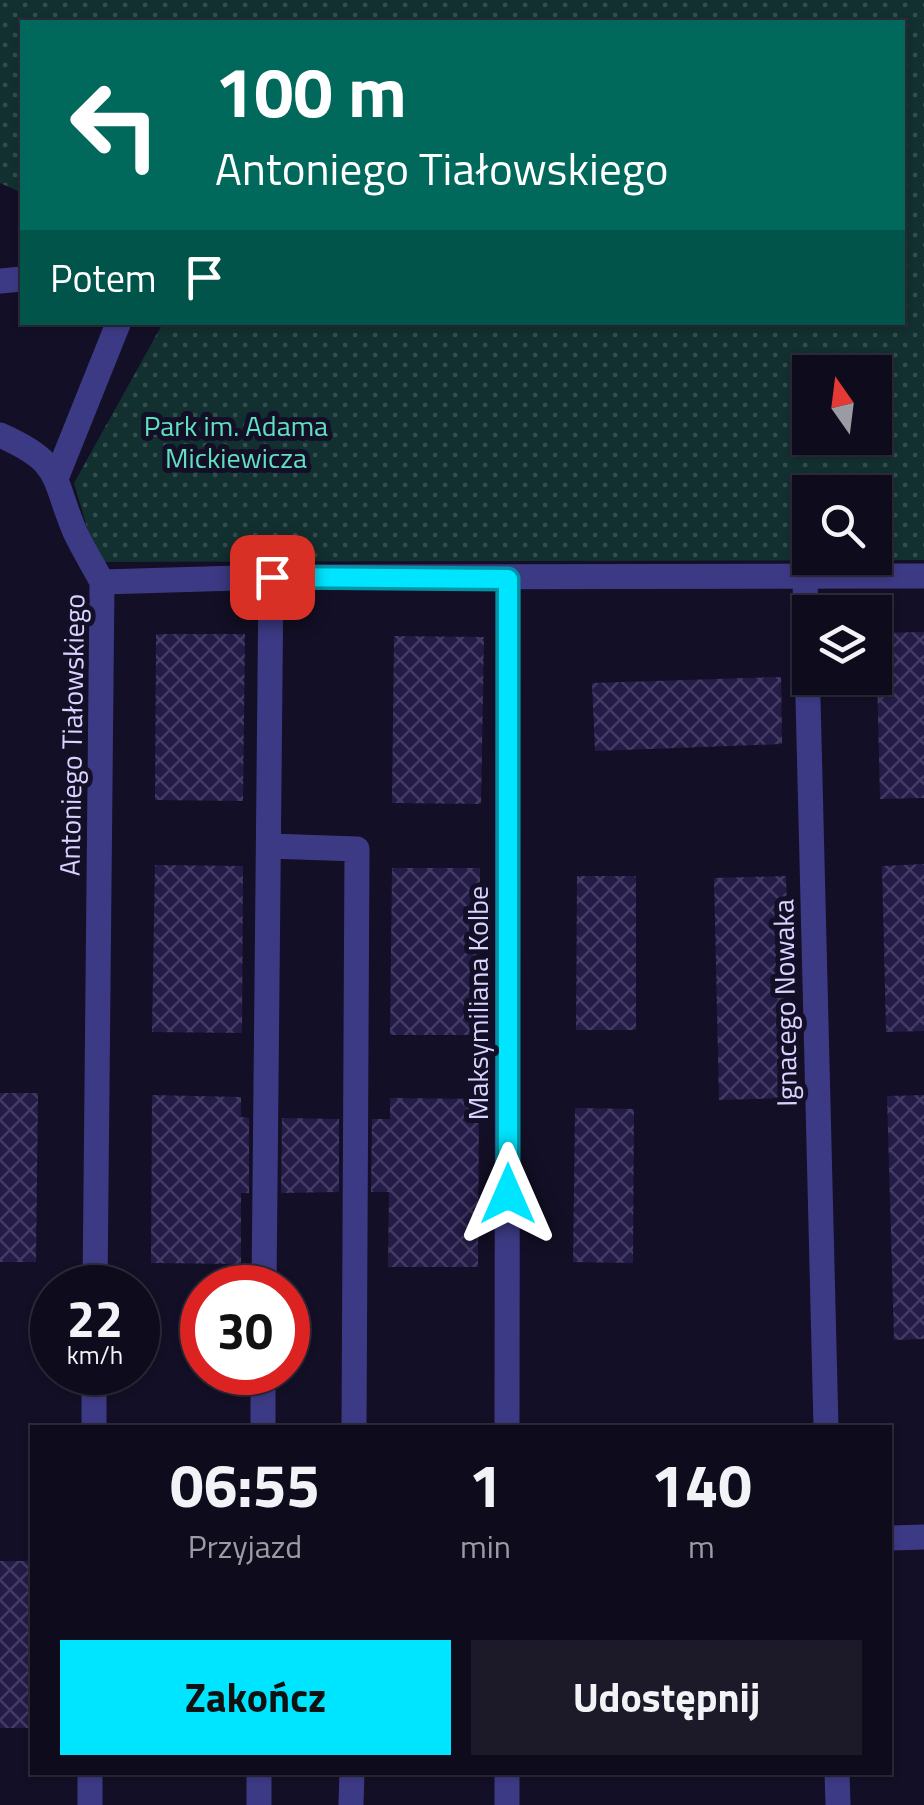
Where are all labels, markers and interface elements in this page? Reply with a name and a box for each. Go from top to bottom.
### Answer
text: 100 m [215,38,407,144]
icon: left [50,60,180,190]
text: Antoniego Tiałowskiego [215,134,669,202]
text: Potem [50,249,157,307]
icon: arrive [177,250,232,305]
north arrow [792,355,892,455]
map controls [792,355,892,695]
park label: Park im. Adama Mickiewicza [144,404,328,479]
button: search [792,475,892,575]
pin [230,535,315,620]
icon: arrive [245,550,300,605]
street label: Antoniego Tiałowskiego [48,594,95,876]
button: layers [792,595,892,695]
street label: Maksymiliana Kolbe [456,886,499,1120]
street label: Ignacego Nowaka [761,899,808,1107]
position arrow [456,1142,560,1246]
speed limit sign: 30 [180,1265,310,1395]
text: 22 [67,1280,123,1356]
text: km/h [67,1336,123,1374]
text: 06:55 [170,1439,320,1530]
text: 1 [469,1439,502,1530]
text: 140 [651,1439,752,1530]
text: Przyjazd [188,1522,302,1570]
text: min [460,1522,511,1570]
text: m [688,1522,715,1570]
button: Zakończ [60,1640,451,1755]
button: Udostępnij [471,1640,862,1755]

